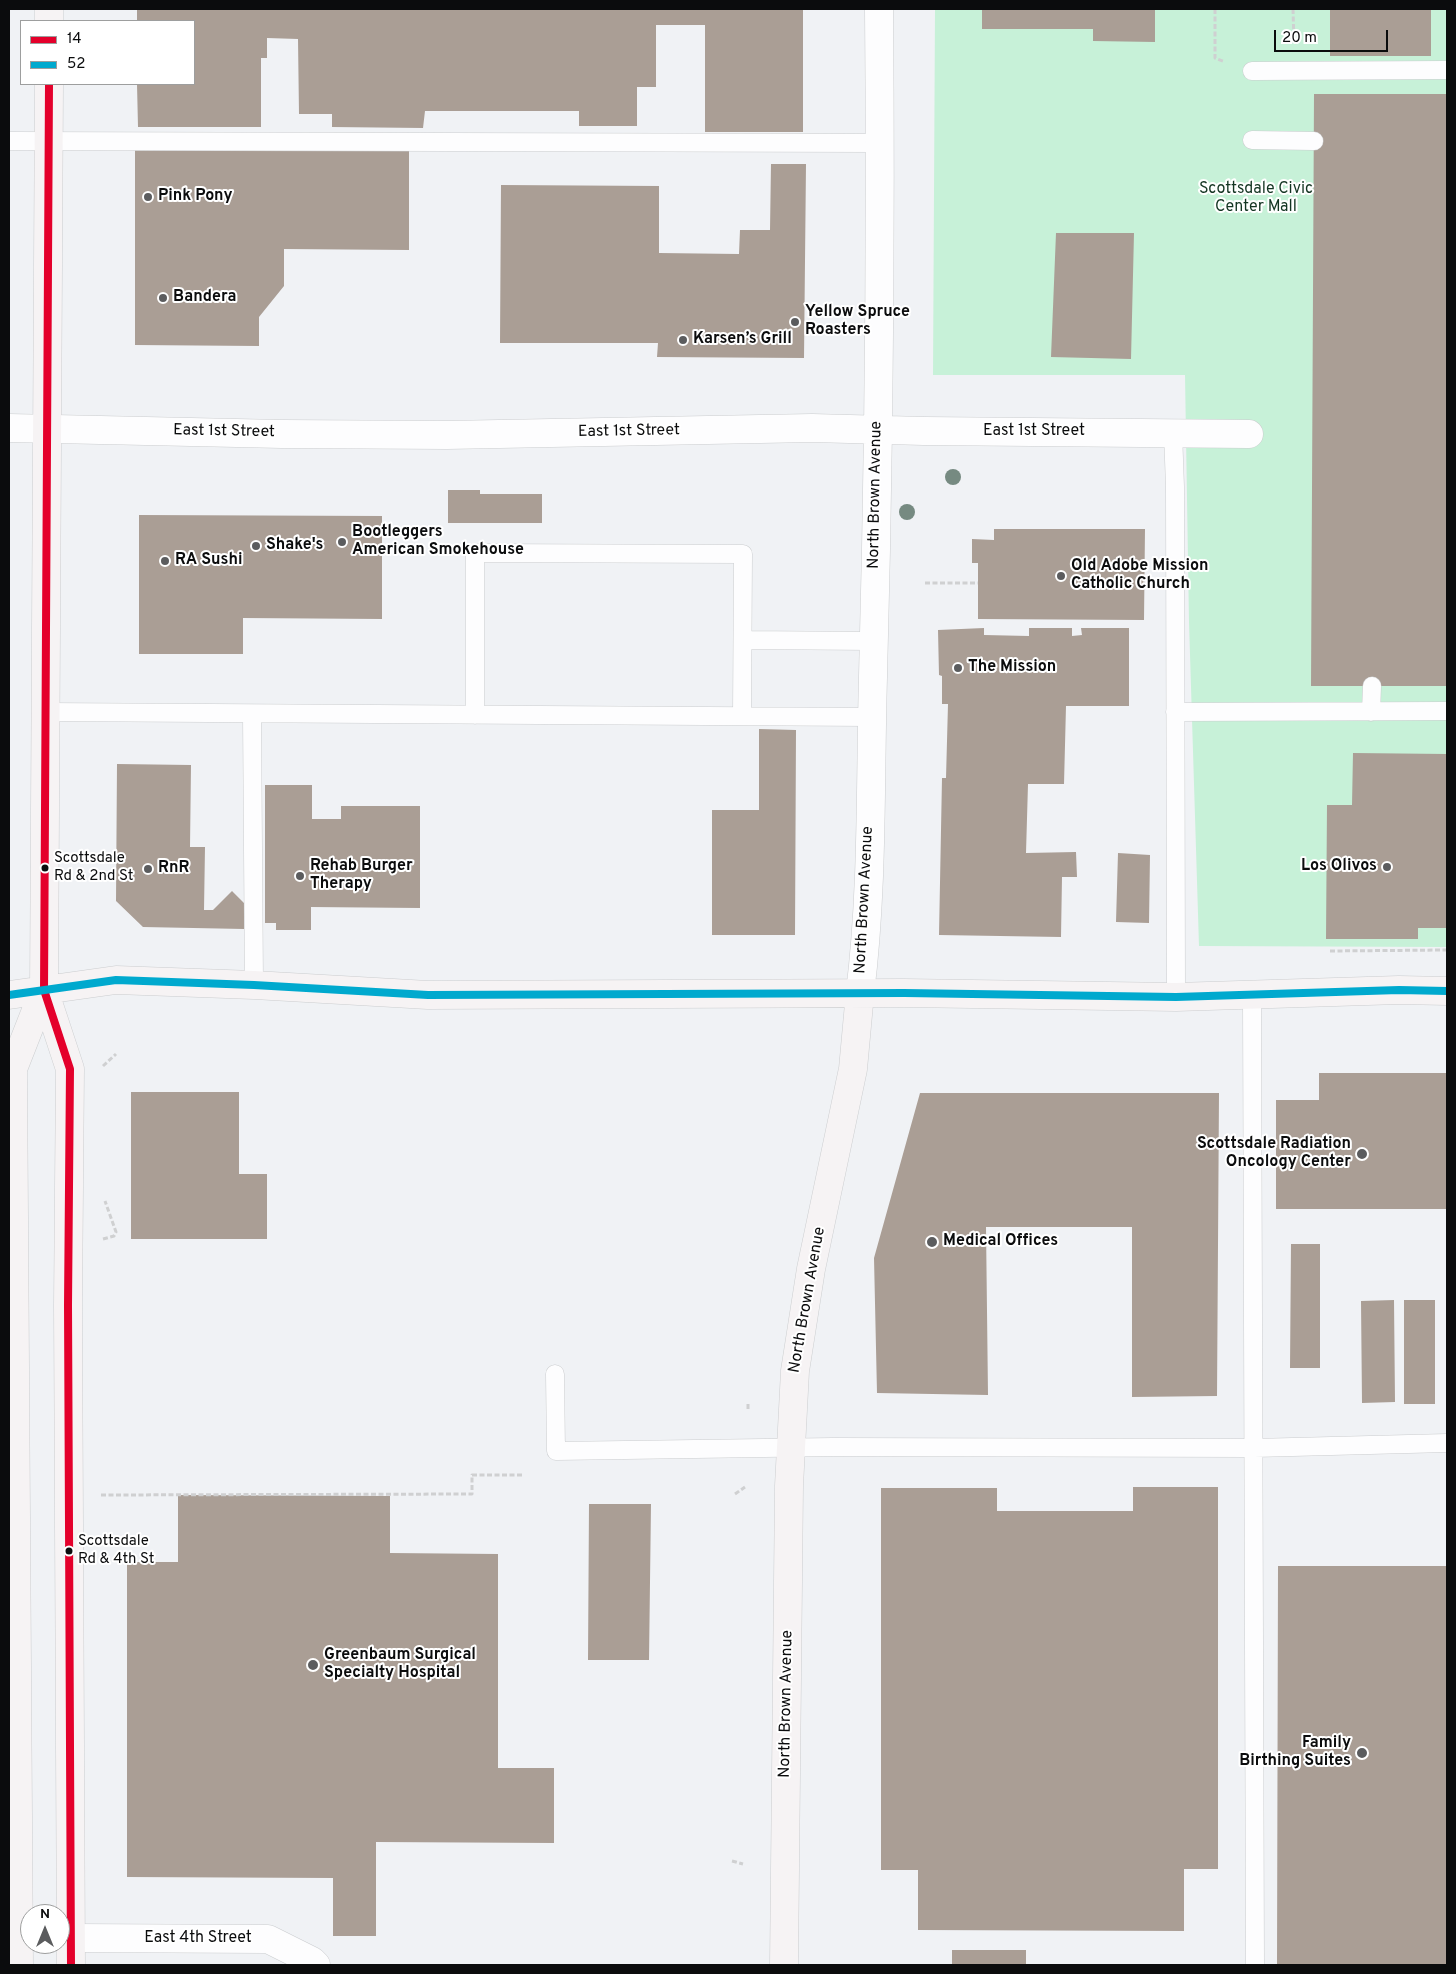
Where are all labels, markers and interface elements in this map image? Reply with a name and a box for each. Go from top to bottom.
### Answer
legend [20,20,195,85]
scale bar [1276,20,1390,52]
text: 20 m [1282,29,1317,48]
text: 14 [67,30,82,49]
text: 52 [67,55,85,74]
park label: Scottsdale Civic Center Mall [1199,180,1313,218]
place label: Pink Pony [158,187,233,207]
marker: Pink Pony [142,191,154,203]
place label: Bandera [173,288,236,308]
marker: Bandera [157,292,169,304]
place label: Yellow Spruce Roasters [805,303,910,341]
marker: Yellow Spruce Roasters [789,316,801,328]
place label: Karsen’s Grill [693,330,792,350]
marker: Karsen’s Grill [677,334,689,346]
street label: North Brown Avenue [865,421,887,569]
street label: East 1st Street [173,422,275,442]
street label: East 1st Street [578,422,680,442]
street label: East 1st Street [983,422,1085,442]
place label: Bootleggers American Smokehouse [352,523,524,561]
place label: Shake's [266,536,323,556]
marker: Bootleggers American Smokehouse [336,536,348,548]
marker: Shake's [250,540,262,552]
place label: RA Sushi [175,551,242,571]
marker: RA Sushi [159,555,171,567]
place label: Old Adobe Mission Catholic Church [1071,557,1208,595]
marker: Old Adobe Mission Catholic Church [1055,570,1067,582]
place label: The Mission [968,658,1056,678]
marker: The Mission [952,662,964,674]
street label: North Brown Avenue [852,826,878,974]
place label: Scottsdale Rd & 2nd St [54,850,134,885]
place label: Rehab Burger Therapy [310,857,413,895]
place label: Los Olivos [1301,857,1377,877]
place label: RnR [158,859,190,879]
marker: Los Olivos [1381,861,1393,873]
marker: Scottsdale Rd & 2nd St [40,863,50,873]
marker: RnR [142,863,154,875]
marker: Rehab Burger Therapy [294,870,306,882]
place label: Scottsdale Radiation Oncology Center [1197,1135,1351,1173]
marker: Scottsdale Radiation Oncology Center [1355,1147,1369,1161]
street label: North Brown Avenue [786,1225,830,1375]
place label: Medical Offices [943,1232,1058,1252]
marker: Medical Offices [925,1235,939,1249]
place label: Scottsdale Rd & 4th St [78,1533,154,1568]
marker: Scottsdale Rd & 4th St [64,1546,74,1556]
street label: North Brown Avenue [776,1630,798,1778]
place label: Greenbaum Surgical Specialty Hospital [324,1646,476,1684]
marker: Greenbaum Surgical Specialty Hospital [306,1658,320,1672]
place label: Family Birthing Suites [1239,1734,1351,1772]
marker: Family Birthing Suites [1355,1746,1369,1760]
north arrow [20,1904,70,1954]
text: N [40,1906,50,1923]
street label: East 4th Street [144,1929,252,1949]

